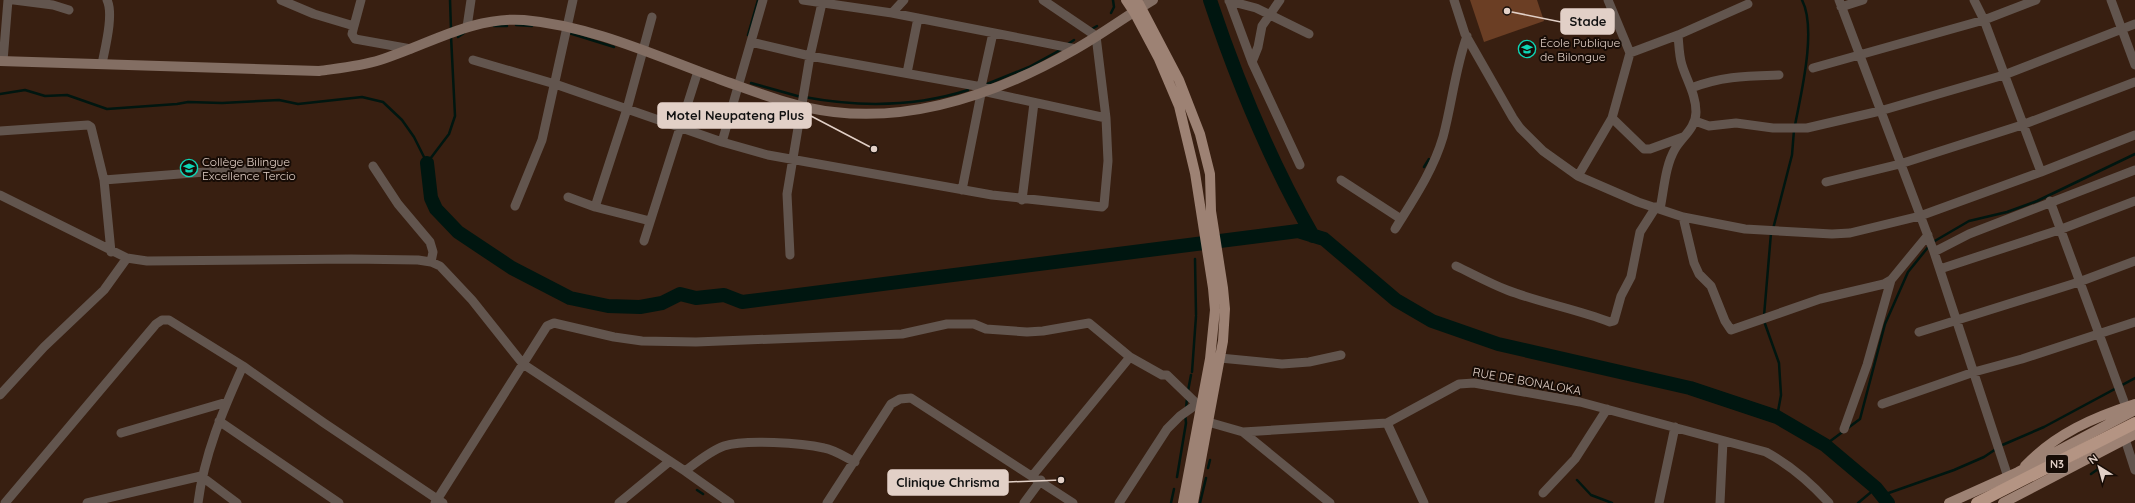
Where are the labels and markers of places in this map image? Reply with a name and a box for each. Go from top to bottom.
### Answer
callout: Stade [1561,9,1614,34]
place label: École Publique de Bilongue [1540,35,1621,64]
school or university icon: École Publique de Bilongue [1517,39,1537,59]
callout: Motel Neupateng Plus [658,103,811,128]
place label: Collège Bilingue Excellence Tercio [202,154,296,183]
school or university icon: Collège Bilingue Excellence Tercio [179,158,199,178]
callout: Clinique Chrisma [888,470,1008,495]

